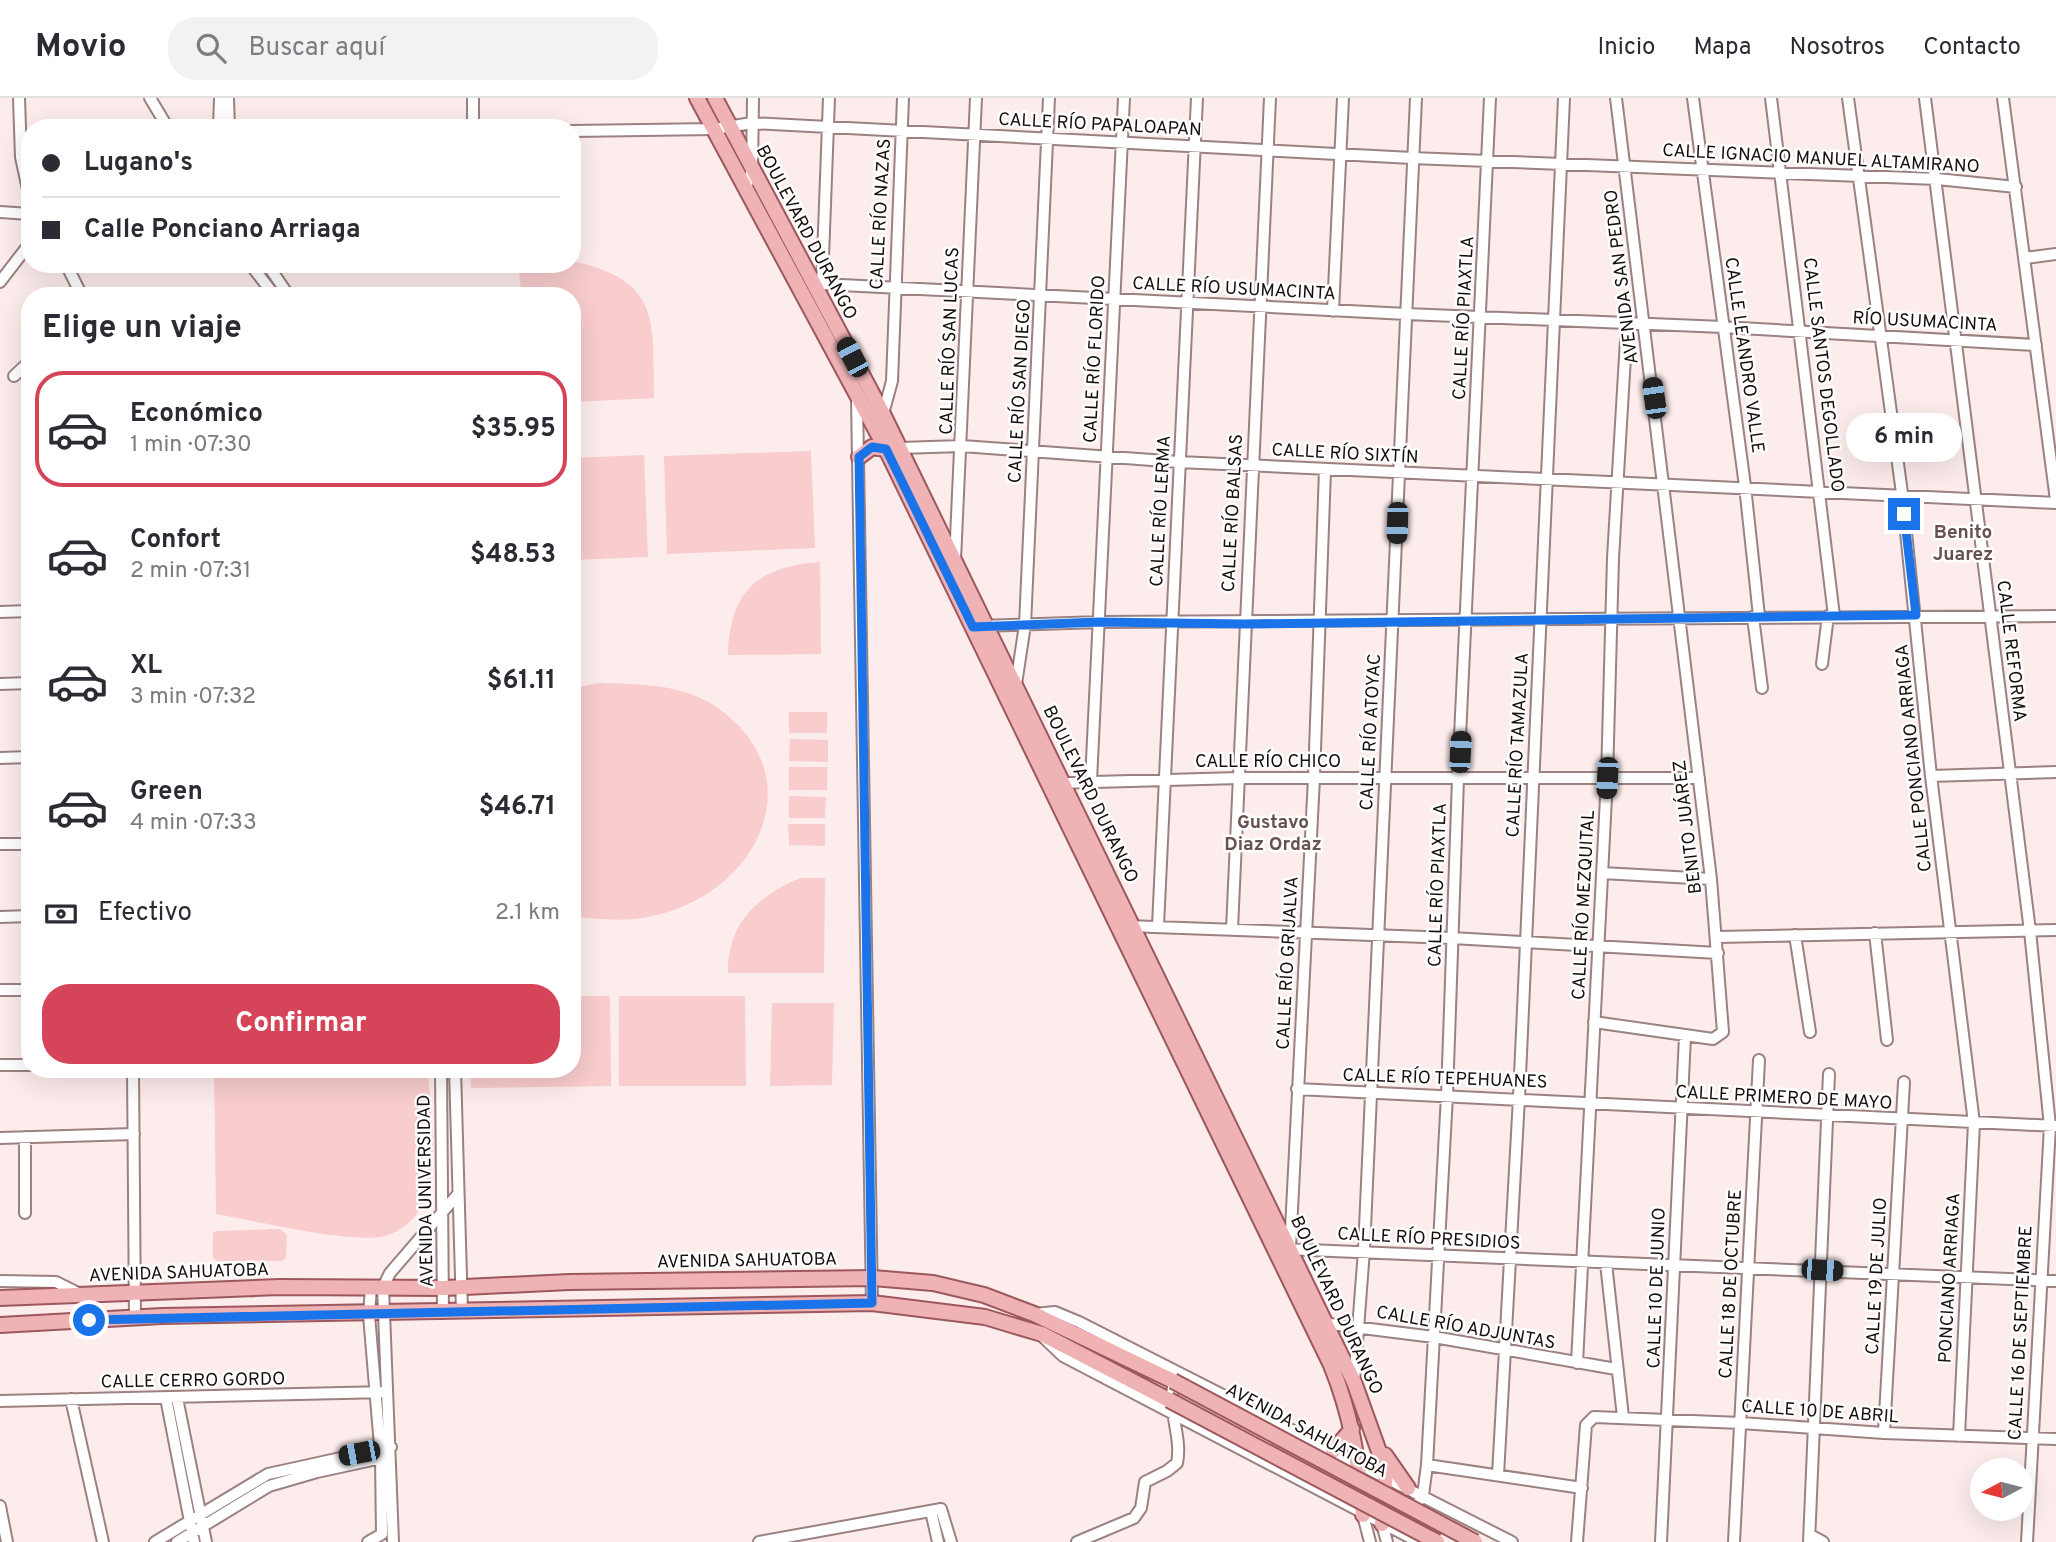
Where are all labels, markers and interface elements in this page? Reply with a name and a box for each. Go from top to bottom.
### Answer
search box [168,17,658,80]
text: Movio [35,27,126,69]
icon: search [192,29,230,67]
text: Buscar aquí [248,32,385,65]
text: Inicio [1598,33,1655,63]
text: Mapa [1693,33,1752,63]
text: Nosotros [1790,33,1885,63]
text: Contacto [1923,33,2021,63]
street label: CALLE RÍO PAPALOAPAN [998,107,1202,142]
street label: CALLE RÍO NAZAS [864,138,897,290]
street label: CALLE IGNACIO MANUEL ALTAMIRANO [1662,140,1980,179]
street label: BOULEVARD DURANGO [750,141,862,324]
text: Lugano's [84,147,193,180]
street label: AVENIDA SAN PEDRO [1600,188,1645,366]
text: Calle Ponciano Arriaga [84,214,361,247]
street label: CALLE RÍO PIAXTLA [1447,235,1480,401]
street label: CALLE RÍO SAN LUCAS [934,247,965,435]
street label: CALLE LEANDRO VALLE [1718,256,1769,455]
street label: CALLE SANTOS DEGOLLADO [1797,256,1848,494]
street label: CALLE RÍO USUMACINTA [1132,271,1336,306]
street label: CALLE RÍO FLORIDO [1078,274,1111,444]
street label: CALLE RÍO SAN DIEGO [1002,298,1037,484]
street label: RÍO USUMACINTA [1852,305,1998,338]
text: Elige un viaje [42,309,242,349]
car [833,334,872,380]
car [1641,376,1668,420]
icon: car [46,398,109,461]
text: Económico [130,398,263,431]
callout: 6 min [1846,412,1962,462]
text: $35.95 [471,413,556,446]
text: 6 min [1874,423,1934,452]
text: 1 min · 07:30 [130,431,252,460]
street label: CALLE RÍO BALSAS [1216,433,1249,593]
street label: CALLE RÍO LERMA [1144,435,1177,587]
street label: CALLE RÍO SIXTÍN [1271,437,1419,470]
route end [1888,498,1920,530]
car [1386,502,1409,544]
district label: Benito Juarez [1933,521,1993,567]
icon: car [46,524,109,587]
text: Confort [130,524,221,557]
text: $48.53 [470,539,556,572]
text: 2 min · 07:31 [130,557,251,586]
street label: CALLE REFORMA [1990,579,2031,723]
street label: CALLE PONCIANO ARRIAGA [1891,643,1938,873]
icon: car [46,650,109,713]
text: XL [130,650,162,683]
street label: CALLE RÍO TAMAZULA [1500,652,1535,838]
street label: CALLE RÍO ATOYAC [1354,653,1387,811]
text: $61.11 [487,665,556,698]
text: 3 min · 07:32 [130,683,256,712]
street label: BOULEVARD DURANGO [1037,702,1143,887]
car [1449,730,1472,774]
street label: CALLE RÍO CHICO [1195,749,1341,774]
car [1596,756,1619,800]
street label: BENITO JUÁREZ [1667,758,1708,895]
icon: car [46,776,109,839]
text: Green [130,776,203,809]
text: $46.71 [479,791,556,824]
street label: CALLE RÍO PIAXTLA [1422,802,1453,968]
text: 4 min · 07:33 [130,809,257,838]
street label: CALLE RÍO MEZQUITAL [1566,810,1601,1001]
district label: Gustavo Diaz Ordaz [1224,811,1322,857]
street label: CALLE RÍO GRIJALVA [1270,876,1305,1050]
icon: cash [42,895,80,933]
text: Efectivo [98,897,192,930]
text: 2.1 km [495,899,560,928]
button: Confirmar [42,984,560,1064]
street label: CALLE RÍO TEPEHUANES [1342,1062,1548,1095]
street label: CALLE PRIMERO DE MAYO [1675,1081,1893,1116]
street label: AVENIDA UNIVERSIDAD [413,1094,440,1288]
street label: CALLE 18 DE OCTUBRE [1715,1189,1748,1379]
street label: PONCIANO ARRIAGA [1935,1192,1966,1364]
street label: CALLE 19 DE JULIO [1862,1197,1893,1355]
street label: CALLE 10 DE JUNIO [1643,1207,1672,1369]
street label: BOULEVARD DURANGO [1284,1213,1387,1399]
street label: CALLE RÍO PRESIDIOS [1337,1221,1521,1256]
street label: CALLE 16 DE SEPTIEMBRE [2004,1225,2039,1441]
street label: AVENIDA SAHUATOBA [657,1248,837,1275]
car [1801,1258,1844,1282]
street label: AVENIDA SAHUATOBA [89,1259,270,1288]
street label: CALLE RÍO ADJUNTAS [1374,1299,1557,1356]
route start [73,1304,105,1336]
street label: CALLE CERRO GORDO [101,1368,286,1395]
street label: AVENIDA SAHUATOBA [1221,1379,1391,1484]
street label: CALLE 10 DE ABRIL [1740,1396,1899,1429]
car [337,1439,382,1467]
north arrow [1970,1458,2034,1521]
map controls [1970,1458,2033,1521]

